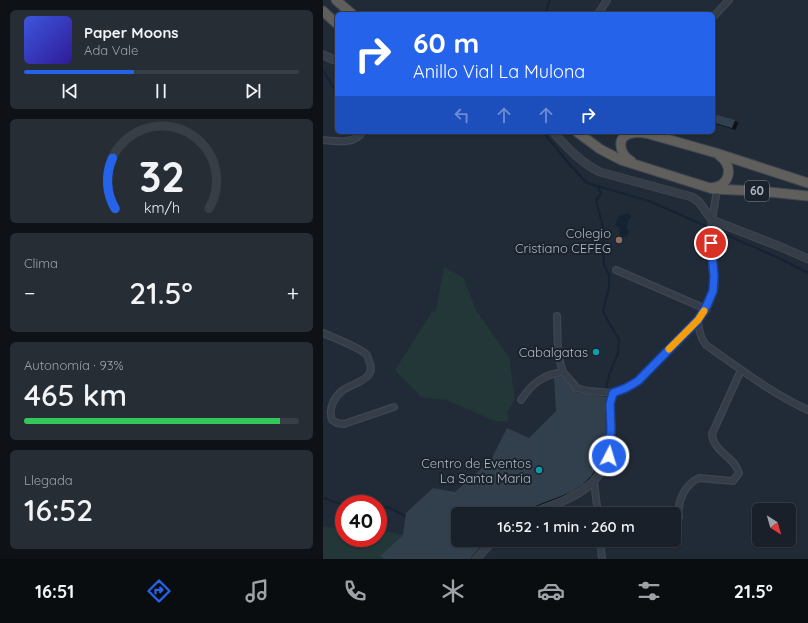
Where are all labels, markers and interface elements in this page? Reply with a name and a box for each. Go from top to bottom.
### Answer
text: Paper Moons [84,23,179,42]
text: 60 m [413,25,479,60]
icon: right [347,28,399,80]
text: Ada Vale [84,42,138,58]
text: Anillo Vial La Mulona [413,60,585,83]
icon: previous [59,80,81,102]
icon: pause [150,80,172,102]
icon: next [242,80,264,102]
icon: left [451,104,473,126]
icon: ahead [493,104,515,126]
icon: ahead [535,104,557,126]
icon: right [577,104,599,126]
text: 32 [138,150,185,202]
road number: 60 [745,181,769,201]
text: km/h [143,198,180,216]
place label: Colegio Cristiano CEFEG [515,225,611,256]
pin [694,226,728,260]
icon: arrive [700,232,722,254]
marker: Colegio Cristiano CEFEG [614,235,624,245]
text: Clima [24,255,58,271]
text: 21.5° [129,274,193,312]
text: − [24,279,35,307]
text: + [287,279,299,307]
place label: Cabalgatas [519,344,588,360]
marker: Cabalgatas [591,347,601,357]
text: Autonomía · 93% [24,357,124,373]
text: 465 km [24,376,127,414]
position arrow [588,435,630,477]
place label: Centro de Eventos La Santa Maria [421,455,531,486]
marker: Centro de Eventos La Santa Maria [534,465,544,475]
text: Llegada [24,472,73,488]
text: 16:52 [24,491,93,529]
speed limit sign: 40 [335,495,387,547]
north arrow [752,503,796,547]
map controls [752,503,796,547]
text: 16:52 · 1 min · 260 m [497,517,635,536]
icon: directions [145,577,173,605]
icon: music [243,577,271,605]
icon: phone [341,577,369,605]
icon: climate [439,577,467,605]
icon: car [537,577,565,605]
icon: filters [635,577,663,605]
text: 16:51 [35,580,74,603]
text: 21.5° [734,580,773,603]

